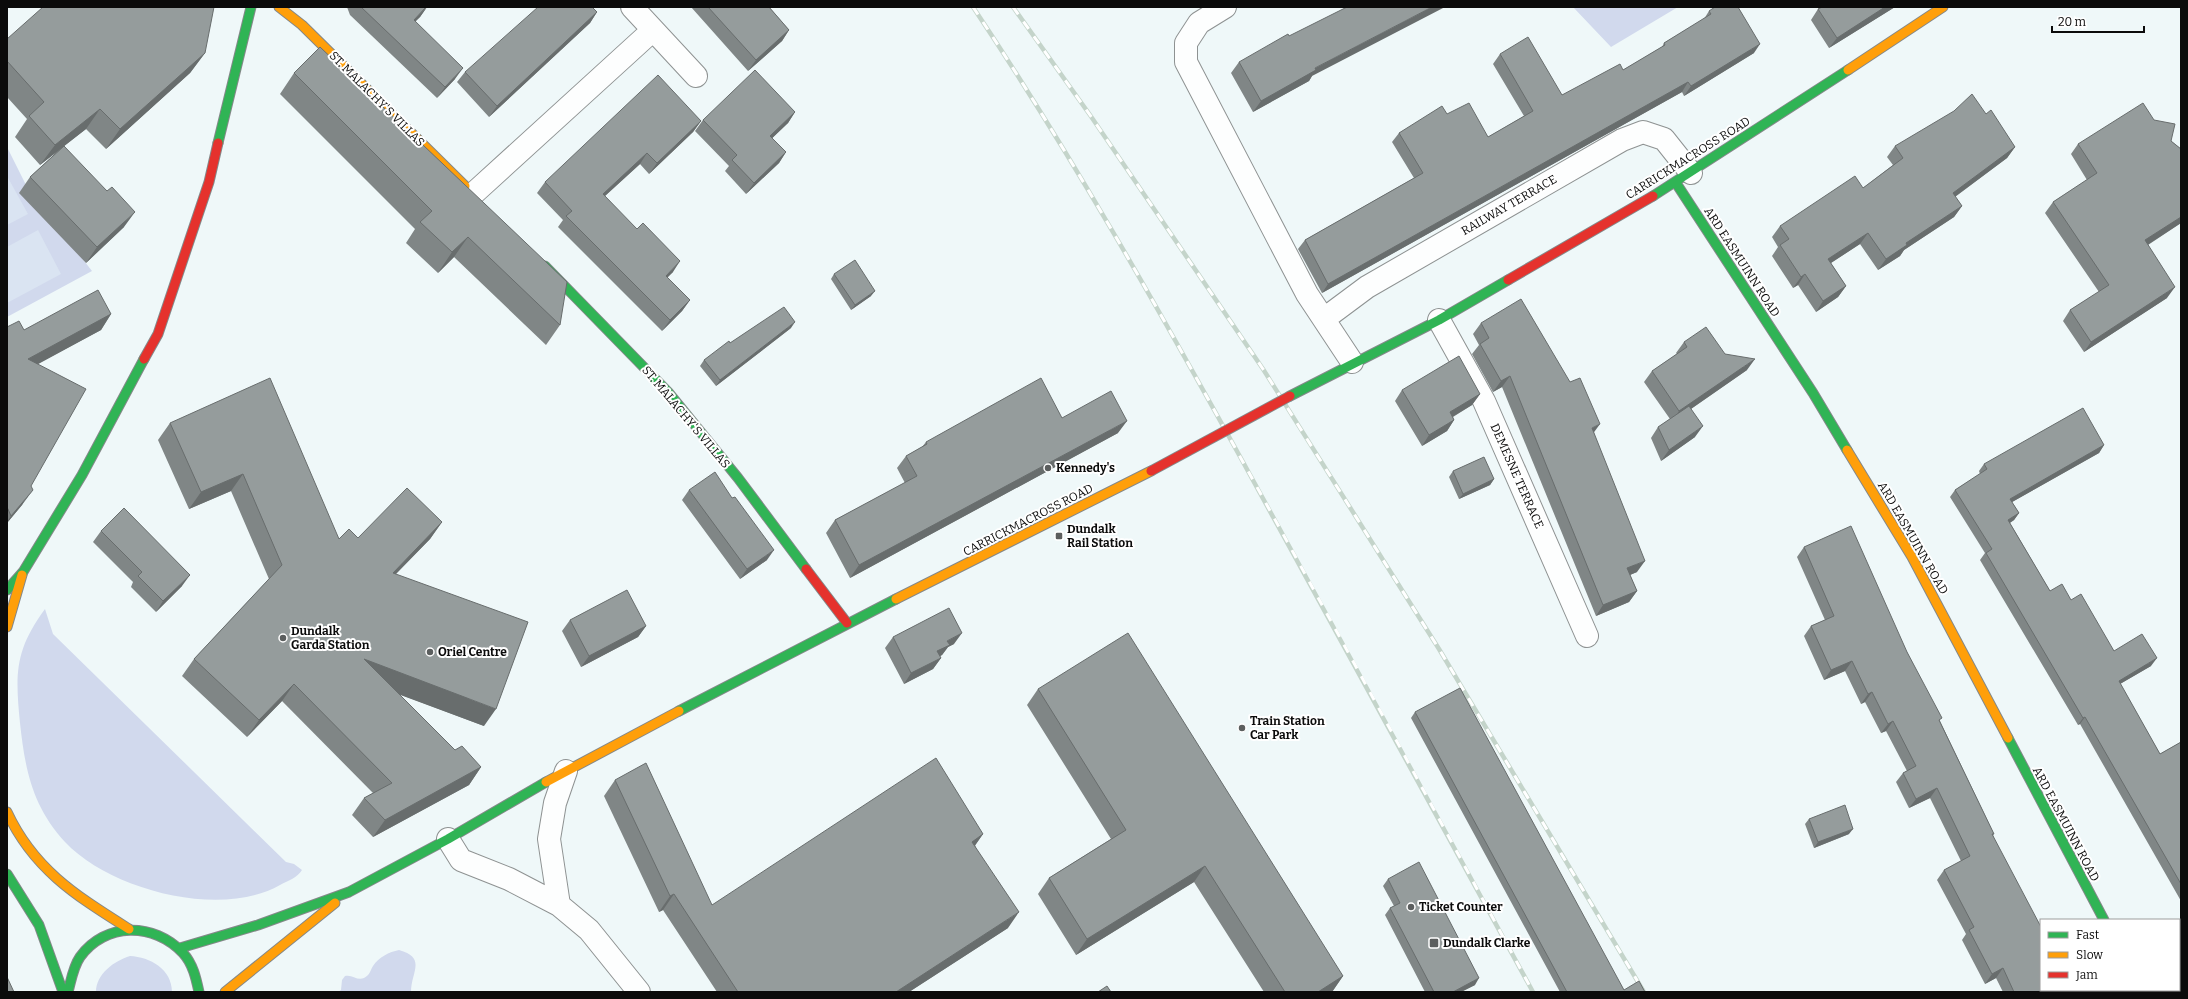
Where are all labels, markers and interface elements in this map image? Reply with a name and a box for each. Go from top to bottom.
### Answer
scale bar [2052,8,2144,34]
text: 20 m [2058,15,2087,29]
street label: ST. MALACHY'S VILLAS [327,49,427,149]
street label: CARRICKMACROSS ROAD [1623,114,1753,202]
street label: RAILWAY TERRACE [1459,172,1559,238]
street label: ARD EASMUINN ROAD [1701,205,1783,319]
street label: ST. MALACHY'S VILLAS [639,363,733,471]
street label: DEMESNE TERRACE [1487,421,1547,531]
place label: Kennedy's [1056,461,1115,475]
marker: Kennedy's [1043,463,1053,473]
street label: ARD EASMUINN ROAD [1875,479,1951,597]
street label: CARRICKMACROSS ROAD [961,481,1095,559]
place label: Dundalk Rail Station [1067,522,1133,550]
marker: Dundalk Rail Station [1054,531,1064,541]
place label: Dundalk Garda Station [291,624,370,652]
marker: Dundalk Garda Station [278,633,288,643]
place label: Oriel Centre [438,645,507,659]
marker: Oriel Centre [425,647,435,657]
place label: Train Station Car Park [1250,714,1325,742]
marker: Train Station Car Park [1237,723,1247,733]
street label: ARD EASMUINN ROAD [2030,764,2102,884]
place label: Ticket Counter [1419,900,1503,914]
marker: Ticket Counter [1406,902,1416,912]
legend [2040,919,2180,991]
text: Fast [2076,928,2100,942]
place label: Dundalk Clarke [1443,936,1531,950]
marker: Dundalk Clarke [1428,937,1440,949]
text: Slow [2076,948,2103,962]
text: Jam [2075,968,2098,982]

